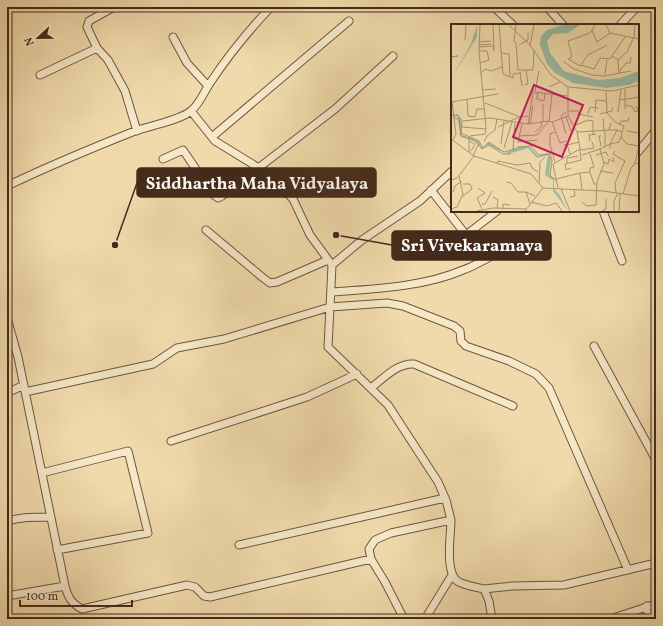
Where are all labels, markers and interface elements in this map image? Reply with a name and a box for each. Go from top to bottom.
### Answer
north arrow [18,18,58,58]
inset map [451,24,639,212]
text: N [22,35,39,48]
callout: Siddhartha Maha Vidyalaya [137,168,376,197]
text: Siddhartha Maha Vidyalaya [146,173,368,196]
callout: Sri Vivekaramaya [392,231,551,260]
text: Sri Vivekaramaya [401,235,543,258]
scale bar [20,582,132,608]
text: 100 m [26,589,59,605]

